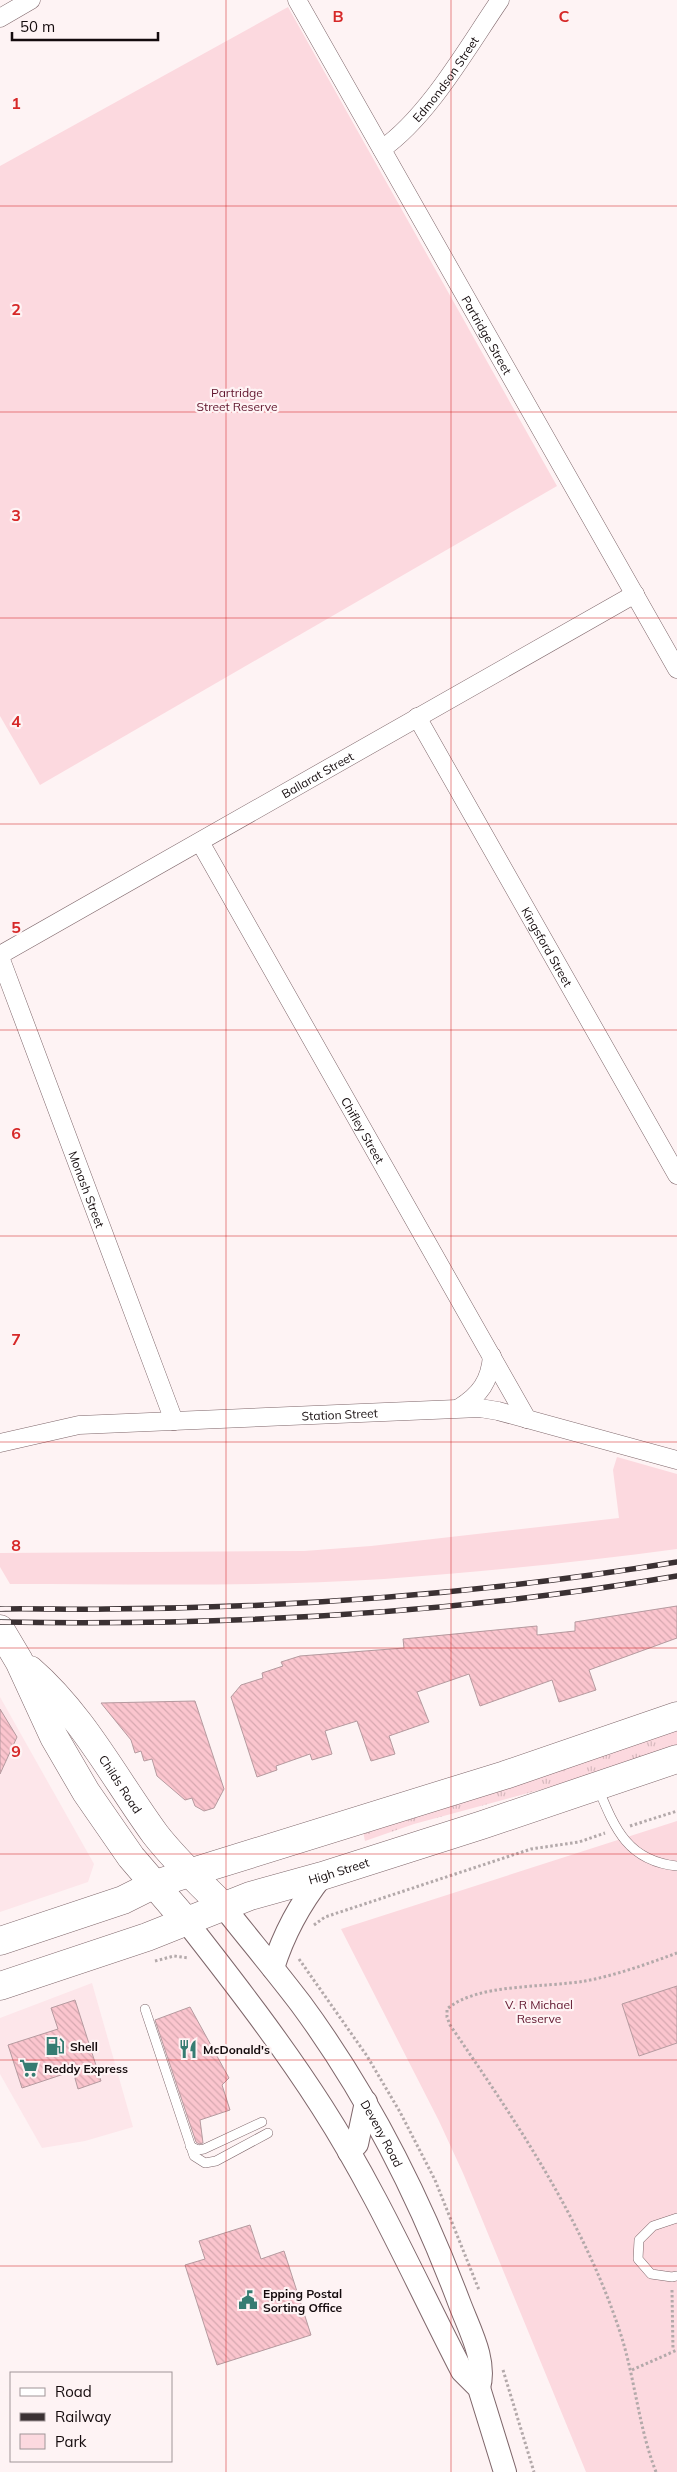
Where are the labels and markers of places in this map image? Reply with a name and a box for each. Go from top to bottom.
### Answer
fuel station icon: Shell [44,2035,66,2057]
restaurant icon: McDonald's [177,2038,199,2060]
place label: Shell [70,2039,98,2054]
place label: McDonald's [203,2042,270,2057]
supermarket icon: Reddy Express [18,2057,40,2079]
place label: Reddy Express [44,2061,128,2076]
place label: Epping Postal Sorting Office [263,2286,343,2315]
public building icon: Epping Postal Sorting Office [237,2289,259,2311]

